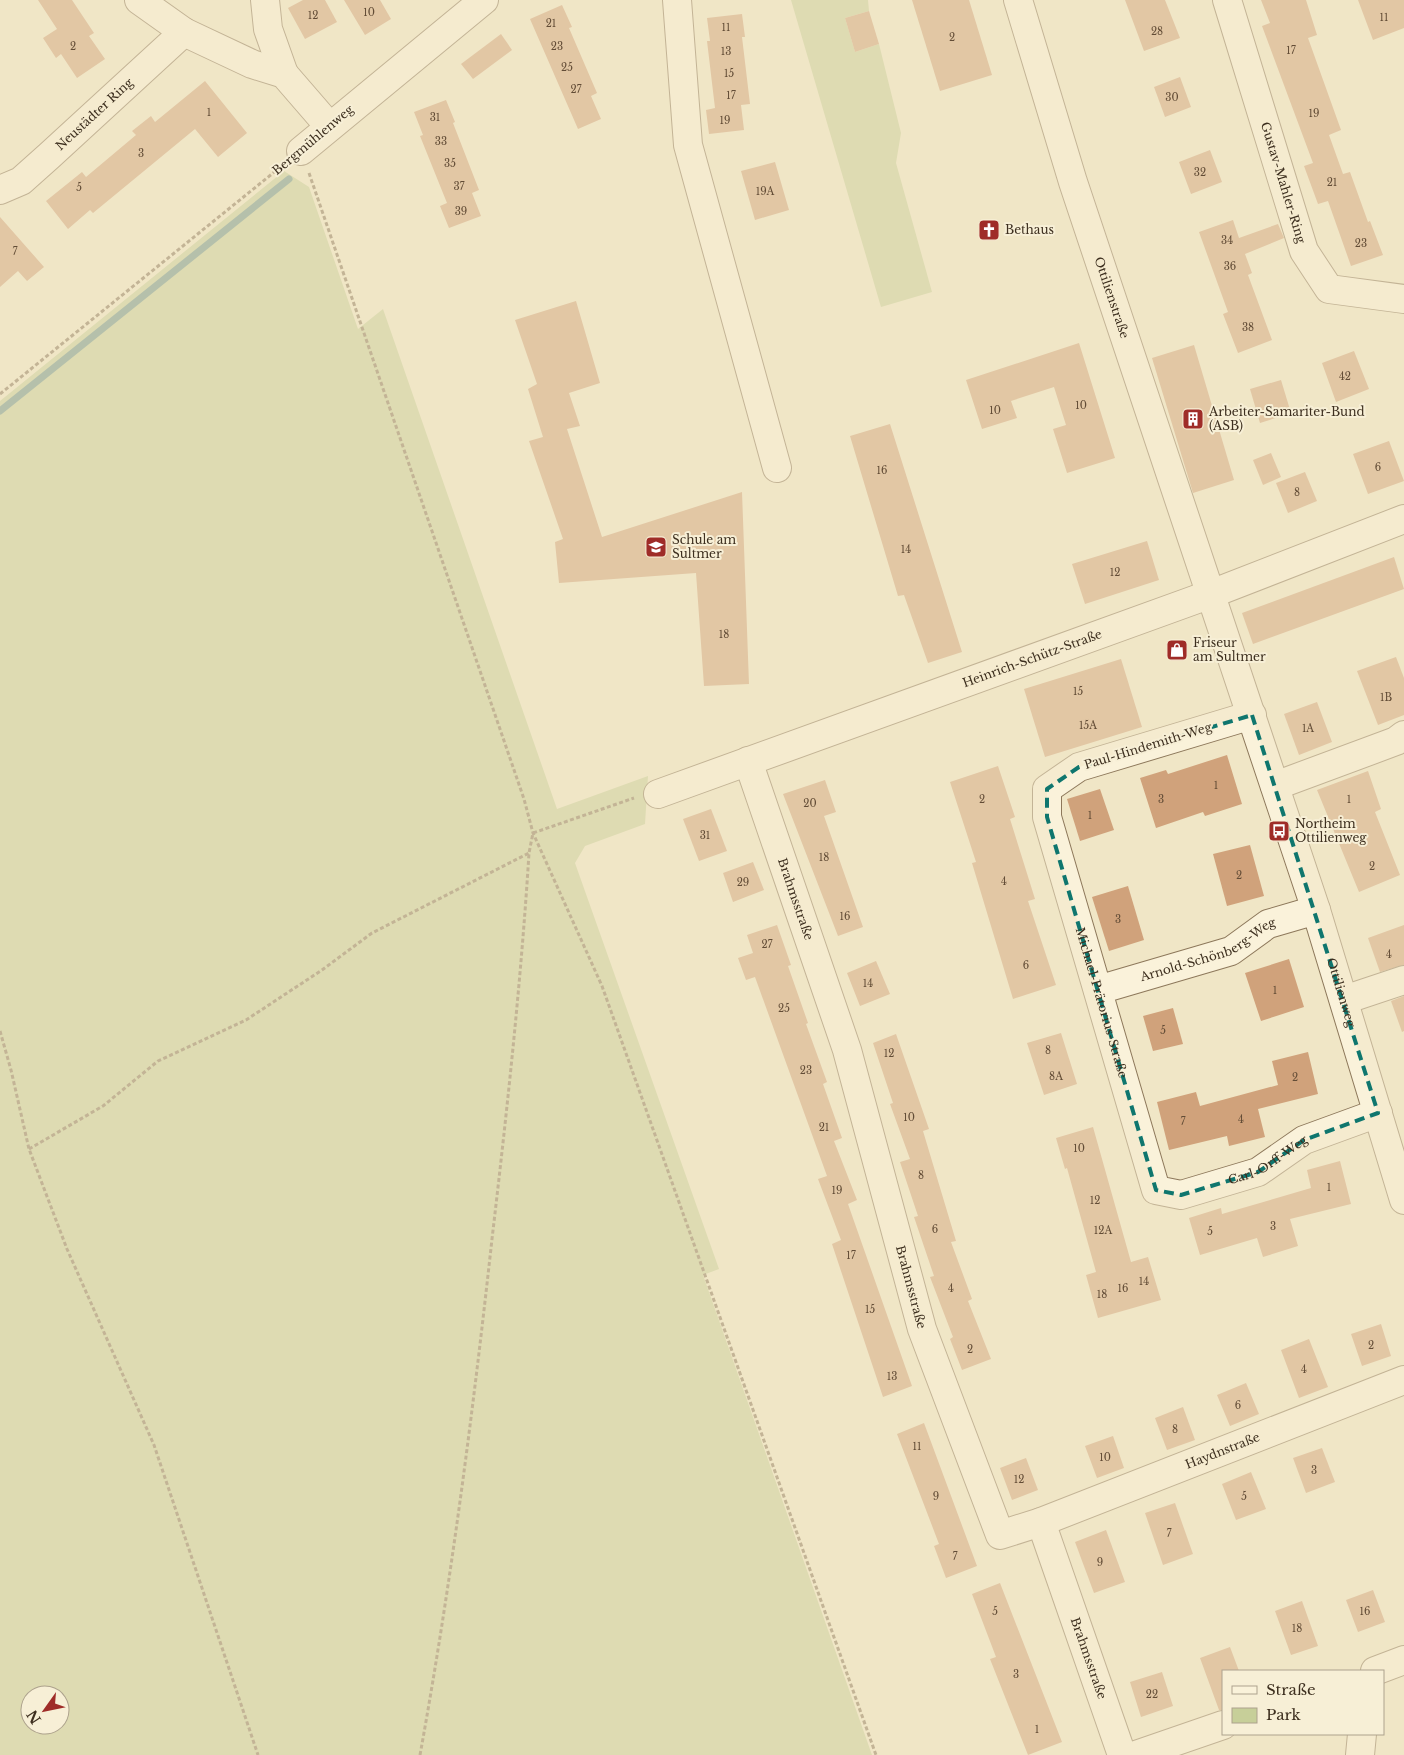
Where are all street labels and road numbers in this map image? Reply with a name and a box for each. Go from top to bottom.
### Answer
street label: Neustädter Ring [52,74,136,153]
street label: Bergmühlenweg [269,101,357,178]
street label: Gustav-Mahler-Ring [1258,120,1309,246]
street label: Ottilienstraße [1091,255,1133,340]
street label: Heinrich-Schütz-Straße [960,626,1104,690]
street label: Paul-Hindemith-Weg [1082,719,1214,772]
street label: Brahmsstraße [775,856,817,942]
street label: Arnold-Schönberg-Weg [1137,914,1278,985]
street label: Michael-Prätorius-Straße [1073,925,1131,1080]
street label: Ottilienweg [1324,956,1359,1030]
street label: Carl-Orff-Weg [1226,1131,1311,1187]
street label: Brahmsstraße [893,1244,930,1330]
street label: Haydnstraße [1183,1429,1262,1472]
street label: Brahmsstraße [1068,1615,1110,1701]

